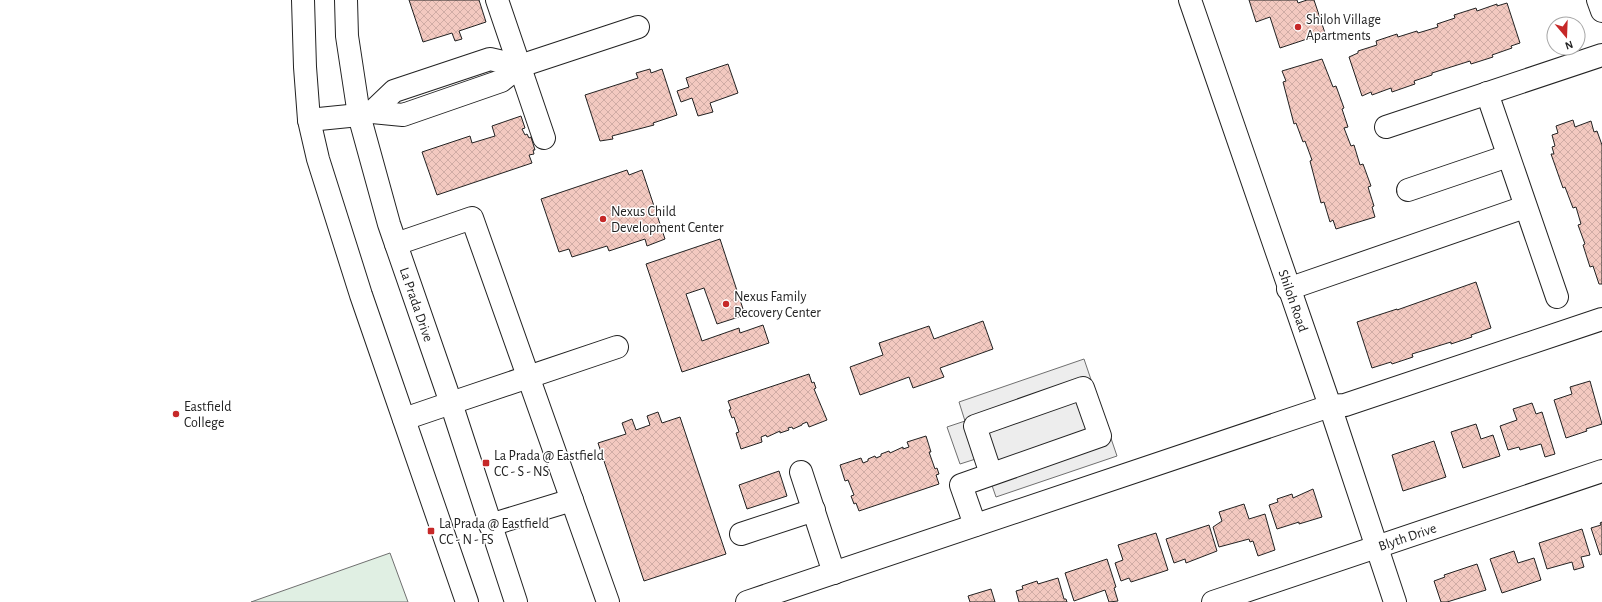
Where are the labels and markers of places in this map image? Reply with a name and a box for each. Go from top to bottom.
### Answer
place label: Shiloh Village Apartments [1306,13,1381,43]
marker: Shiloh Village Apartments [1293,22,1303,32]
place label: Nexus Child Development Center [611,205,724,235]
marker: Nexus Child Development Center [598,214,608,224]
place label: Nexus Family Recovery Center [734,290,821,320]
marker: Nexus Family Recovery Center [721,299,731,309]
place label: Eastfield College [184,400,232,430]
marker: Eastfield College [171,409,181,419]
place label: La Prada @ Eastfield CC - S - NS [494,449,604,479]
marker: La Prada @ Eastfield CC - S - NS [481,458,491,468]
place label: La Prada @ Eastfield CC - N - FS [439,517,549,547]
marker: La Prada @ Eastfield CC - N - FS [426,526,436,536]

